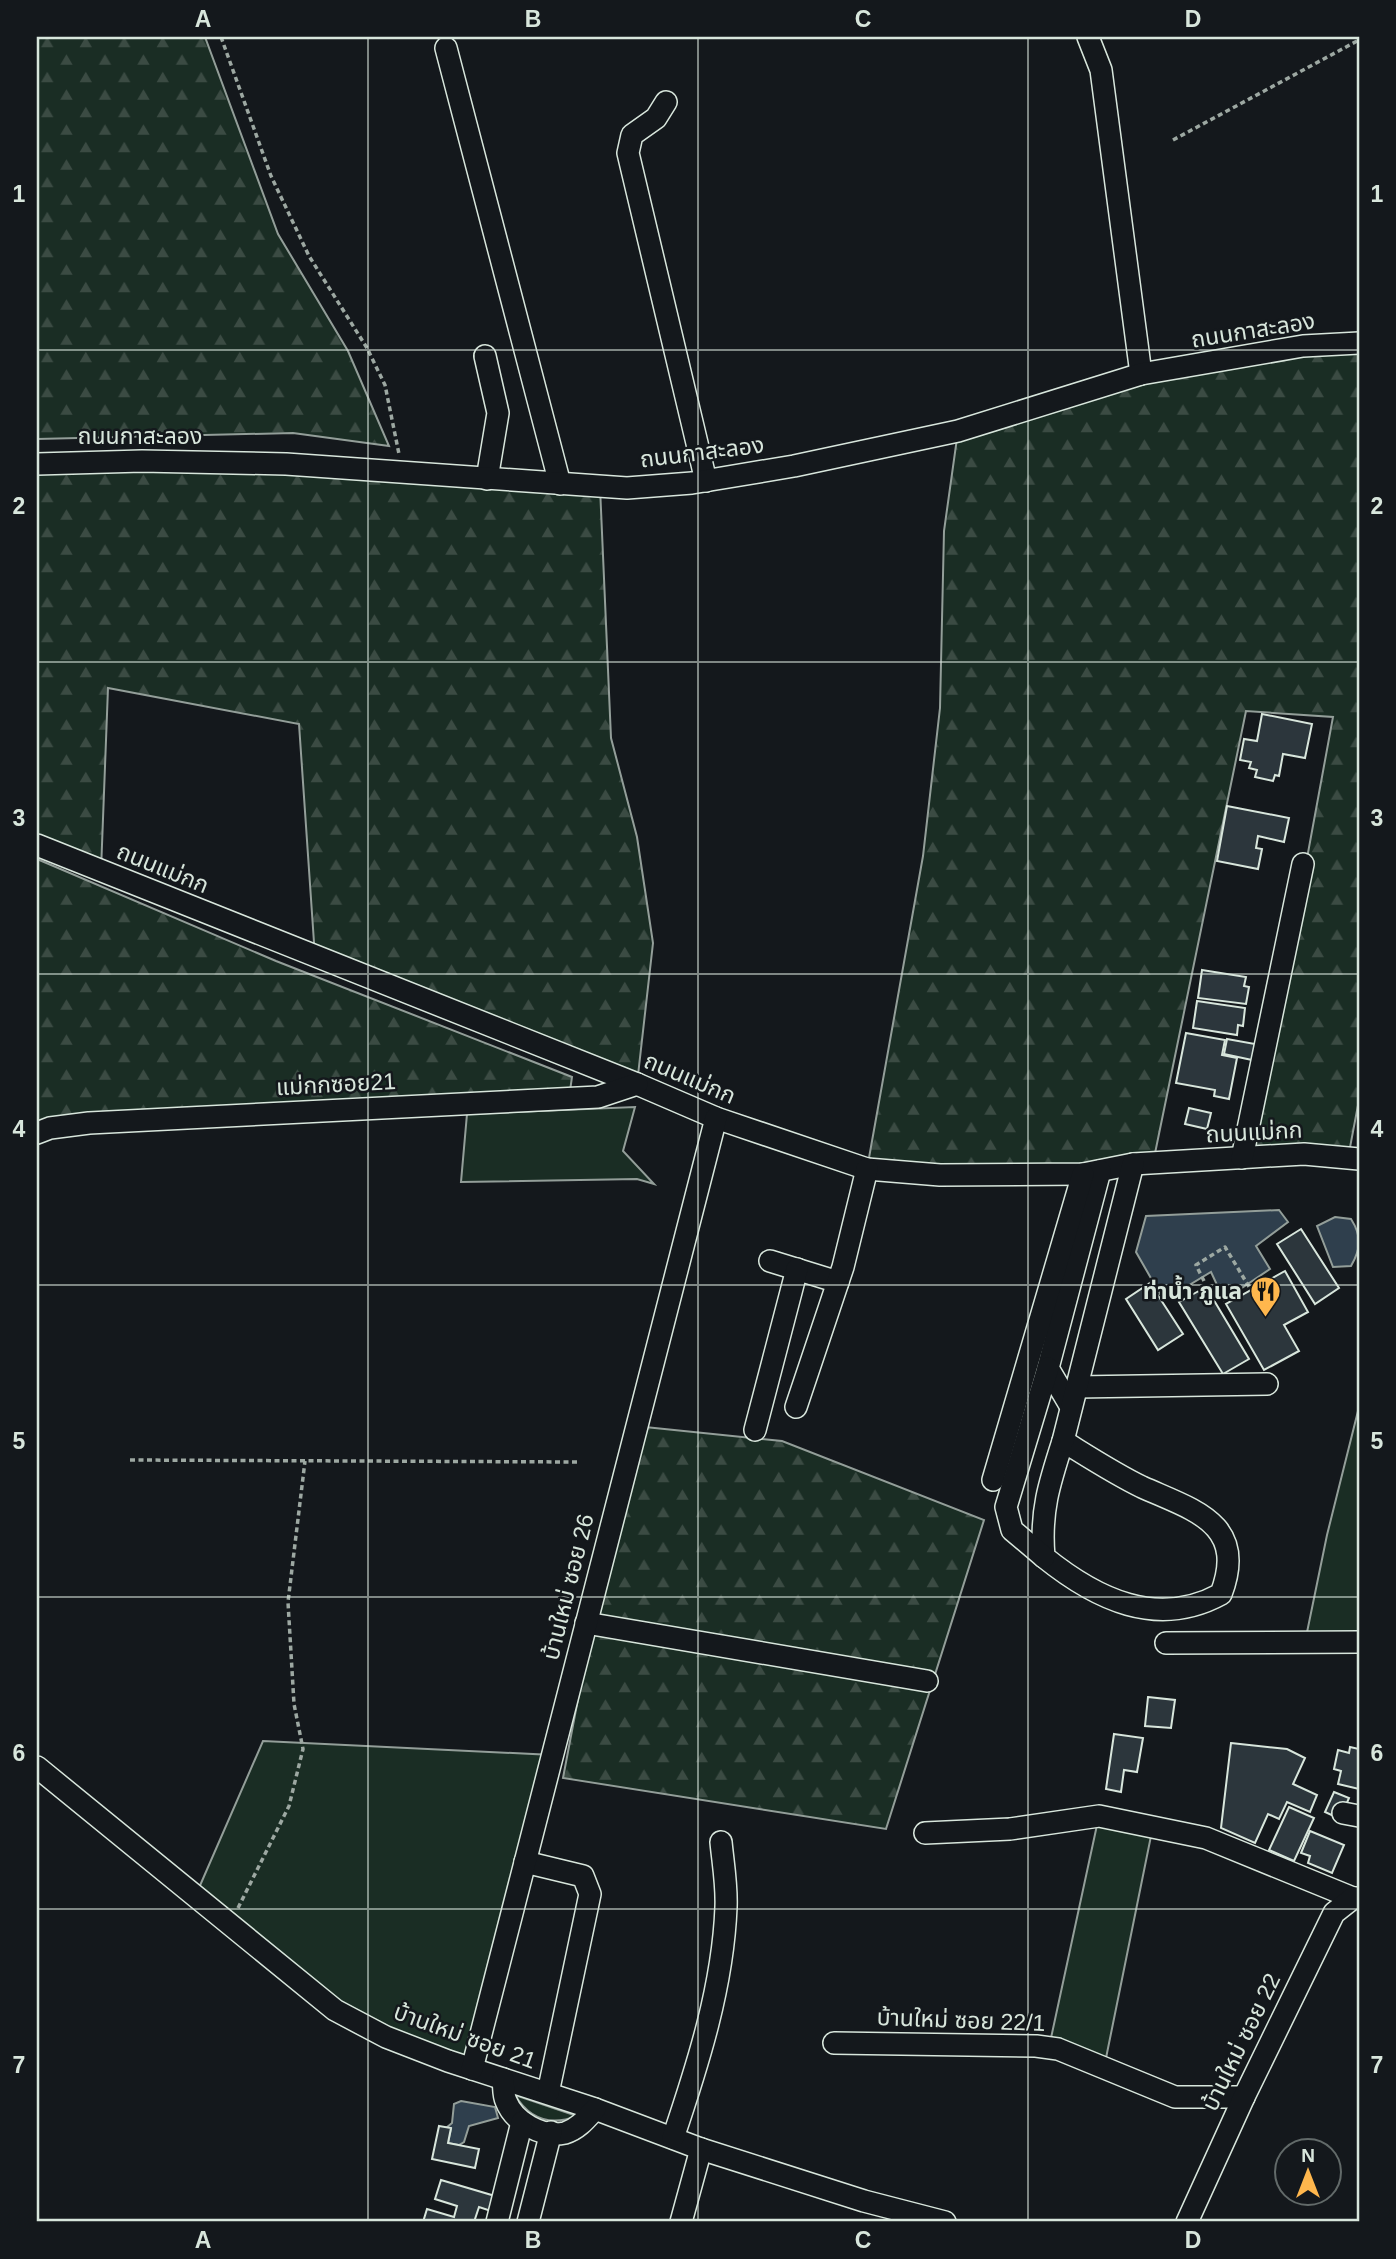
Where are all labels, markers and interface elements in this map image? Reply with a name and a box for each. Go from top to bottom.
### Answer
text: A [195,6,211,32]
text: B [525,6,541,32]
text: C [855,6,871,32]
text: D [1185,6,1201,32]
text: 1 [13,181,26,207]
text: 1 [1371,181,1384,207]
street label: ถนนกาสะลอง [1189,307,1317,353]
street label: ถนนกาสะลอง [78,423,202,449]
street label: ถนนกาสะลอง [638,431,766,473]
text: 2 [13,493,25,519]
text: 2 [1371,493,1383,519]
text: 3 [13,805,25,831]
text: 3 [1371,805,1383,831]
street label: ถนนแม่กก [113,838,213,898]
street label: ถนนแม่กก [640,1047,740,1109]
street label: แม่กกซอย21 [275,1068,397,1100]
text: 4 [13,1116,26,1142]
street label: ถนนแม่กก [1205,1116,1303,1148]
text: 4 [1371,1116,1384,1142]
restaurant icon: ท่าน้ำ ภูแล [1248,1274,1282,1318]
place label: ท่าน้ำ ภูแล [1143,1275,1242,1305]
text: 5 [13,1428,26,1454]
text: 5 [1371,1428,1384,1454]
street label: บ้านใหม่ ซอย 26 [537,1511,599,1663]
text: 6 [13,1740,25,1766]
text: 6 [1371,1740,1383,1766]
street label: บ้านใหม่ ซอย 22 [1197,1969,1285,2115]
street label: บ้านใหม่ ซอย 21 [390,1998,540,2074]
street label: บ้านใหม่ ซอย 22/1 [876,2004,1046,2036]
text: 7 [13,2052,25,2078]
text: 7 [1371,2052,1383,2078]
north arrow [1274,2136,1344,2206]
text: N [1301,2145,1315,2166]
text: A [195,2227,211,2253]
text: B [525,2227,541,2253]
text: C [855,2227,871,2253]
text: D [1185,2227,1201,2253]

